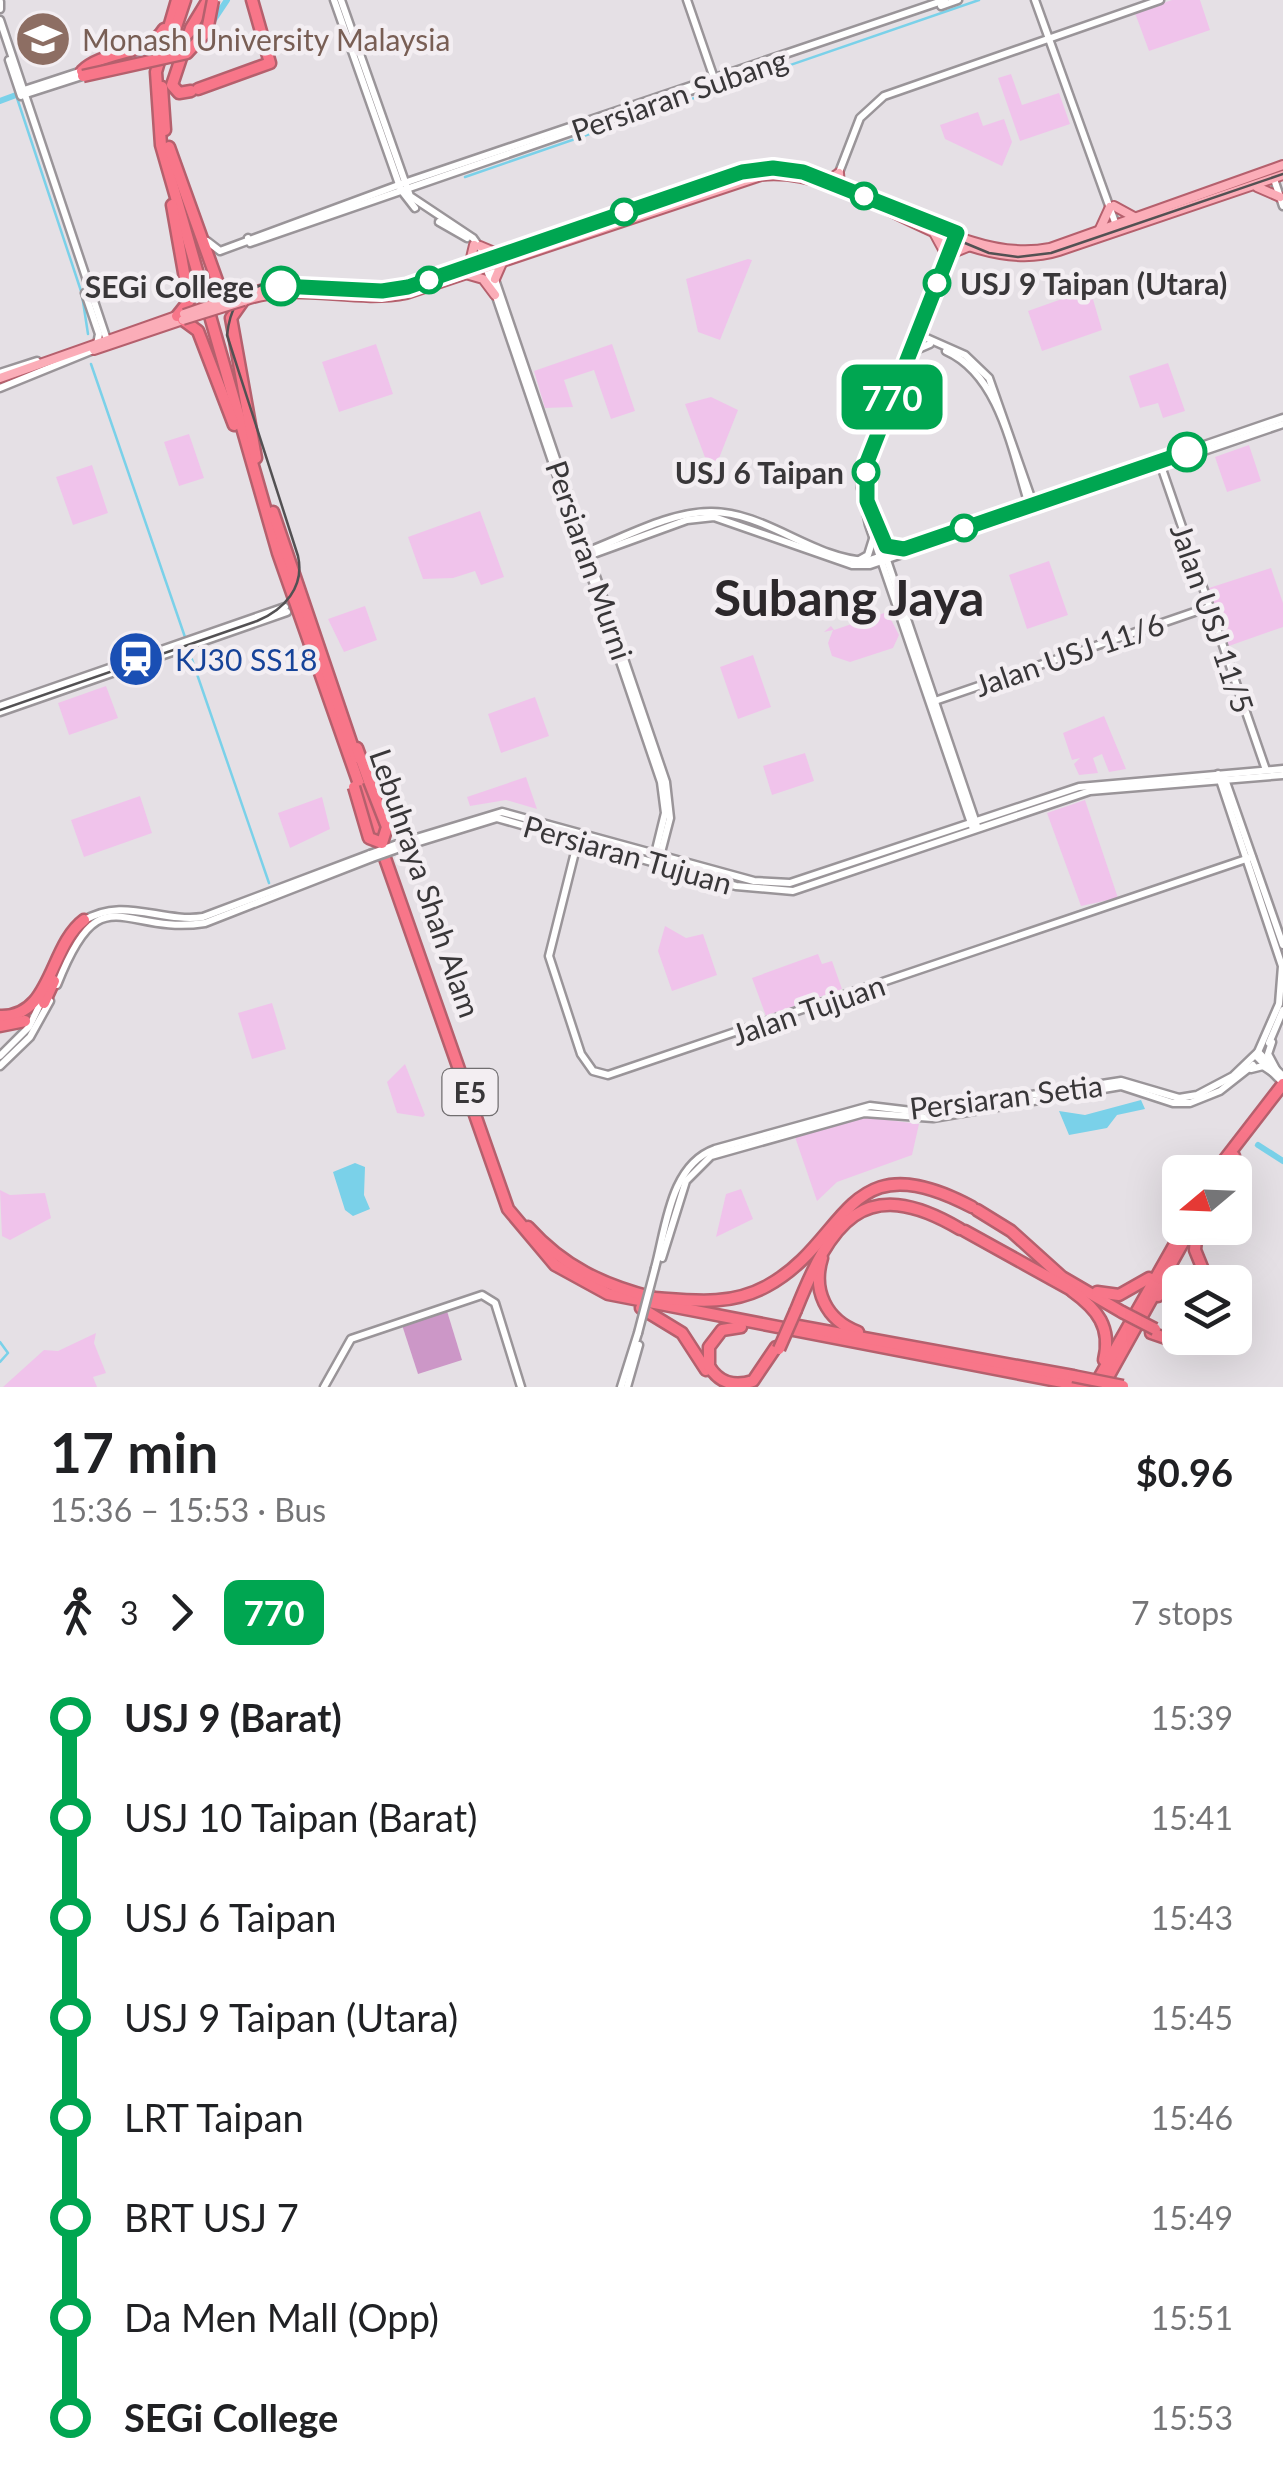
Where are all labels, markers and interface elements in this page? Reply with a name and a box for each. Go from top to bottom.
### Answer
school or university icon: Monash University Malaysia [13,9,73,69]
place label: Monash University Malaysia [82,21,450,57]
street label: Persiaran Subang [566,40,792,148]
unlabelled marker [851,183,877,209]
unlabelled marker [611,199,637,225]
place label: USJ 9 Taipan (Utara) [960,265,1227,301]
marker: SEGi College [262,267,300,305]
unlabelled marker [416,267,442,293]
place label: SEGi College [85,268,254,304]
marker: USJ 9 Taipan (Utara) [924,270,950,296]
line badge: 770 [834,364,950,430]
text: 770 [862,376,922,418]
unlabelled marker [1168,433,1206,471]
place label: USJ 6 Taipan [675,454,844,490]
street label: Persiaran Murni [539,456,641,664]
marker: USJ 6 Taipan [853,459,879,485]
unlabelled marker [951,515,977,541]
street label: Jalan USJ 11/5 [1164,519,1262,717]
district label: Subang Jaya [714,567,984,627]
street label: Jalan USJ 11/6 [970,605,1168,703]
station icon: KJ30 SS18 [106,629,166,689]
place label: KJ30 SS18 [175,641,317,677]
street label: Lebuhraya Shah Alam [363,744,489,1022]
street label: Persiaran Tujuan [520,807,736,901]
street label: Jalan Tujuan [727,966,889,1052]
street label: Persiaran Setia [907,1066,1105,1126]
road number: E5 [442,1069,498,1115]
north arrow [1162,1155,1252,1245]
map controls [1162,1155,1252,1355]
button: layers [1162,1265,1252,1355]
text: 17 min [50,1419,218,1485]
text: $0.96 [1136,1449,1233,1495]
text: 15:36 – 15:53 · Bus [50,1490,326,1529]
icon: walk [50,1585,105,1640]
icon: forward [154,1585,209,1640]
text: 770 [244,1591,304,1633]
text: 3 [120,1593,139,1632]
text: 7 stops [1131,1593,1233,1632]
text: USJ 9 (Barat) [124,1694,342,1740]
text: 15:39 [1151,1698,1233,1737]
text: USJ 10 Taipan (Barat) [124,1794,477,1840]
text: 15:41 [1151,1798,1233,1837]
text: USJ 6 Taipan [124,1894,336,1940]
text: 15:43 [1151,1898,1233,1937]
text: USJ 9 Taipan (Utara) [124,1994,458,2040]
text: 15:45 [1151,1998,1233,2037]
text: LRT Taipan [124,2094,304,2140]
text: 15:46 [1151,2098,1233,2137]
text: BRT USJ 7 [124,2194,299,2240]
text: 15:49 [1151,2198,1233,2237]
text: Da Men Mall (Opp) [124,2294,439,2340]
text: 15:51 [1151,2298,1233,2337]
text: SEGi College [124,2394,338,2440]
text: 15:53 [1151,2398,1233,2437]

